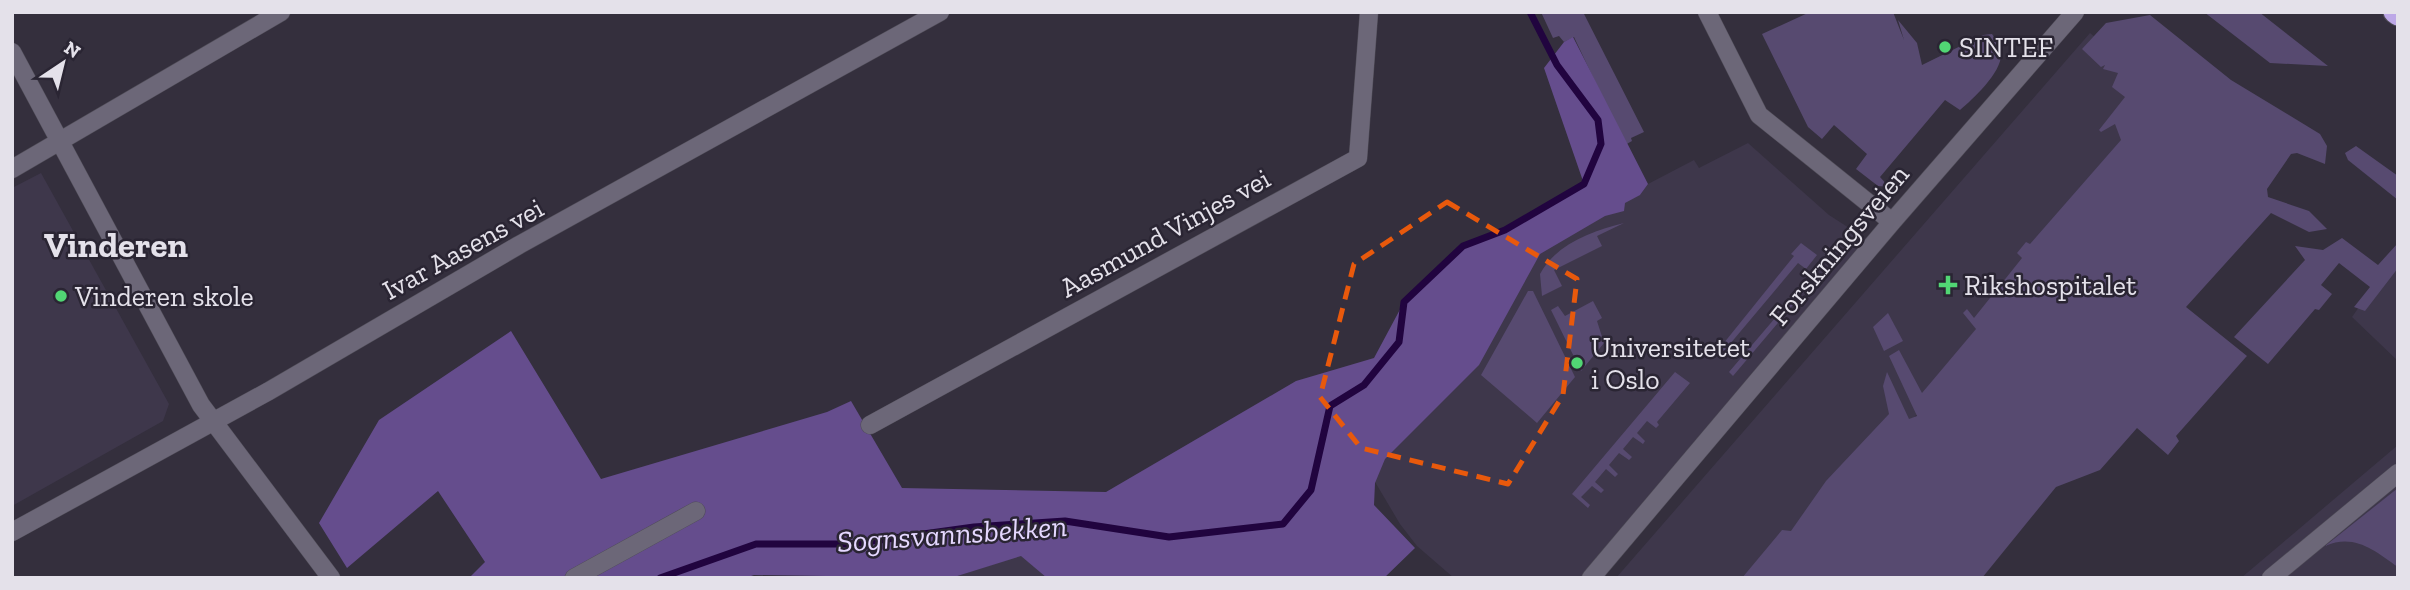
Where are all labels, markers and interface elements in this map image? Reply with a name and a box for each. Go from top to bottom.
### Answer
north arrow [28,28,98,98]
place label: SINTEF [1959,31,2053,64]
text: N [60,36,85,63]
marker: SINTEF [1937,39,1953,55]
street label: Forskningsveien [1762,158,1916,332]
street label: Aasmund Vinjes vei [1054,162,1276,304]
street label: Ivar Aasens vei [377,191,549,307]
district label: Vinderen [44,224,188,266]
place label: Rikshospitalet [1964,269,2137,302]
marker: Rikshospitalet [1938,275,1958,295]
place label: Vinderen skole [74,280,254,313]
marker: Vinderen skole [53,288,69,304]
place label: Universitetet i Oslo [1591,331,1751,396]
marker: Universitetet i Oslo [1569,355,1585,371]
water label: Sognsvannsbekken [836,508,1068,560]

